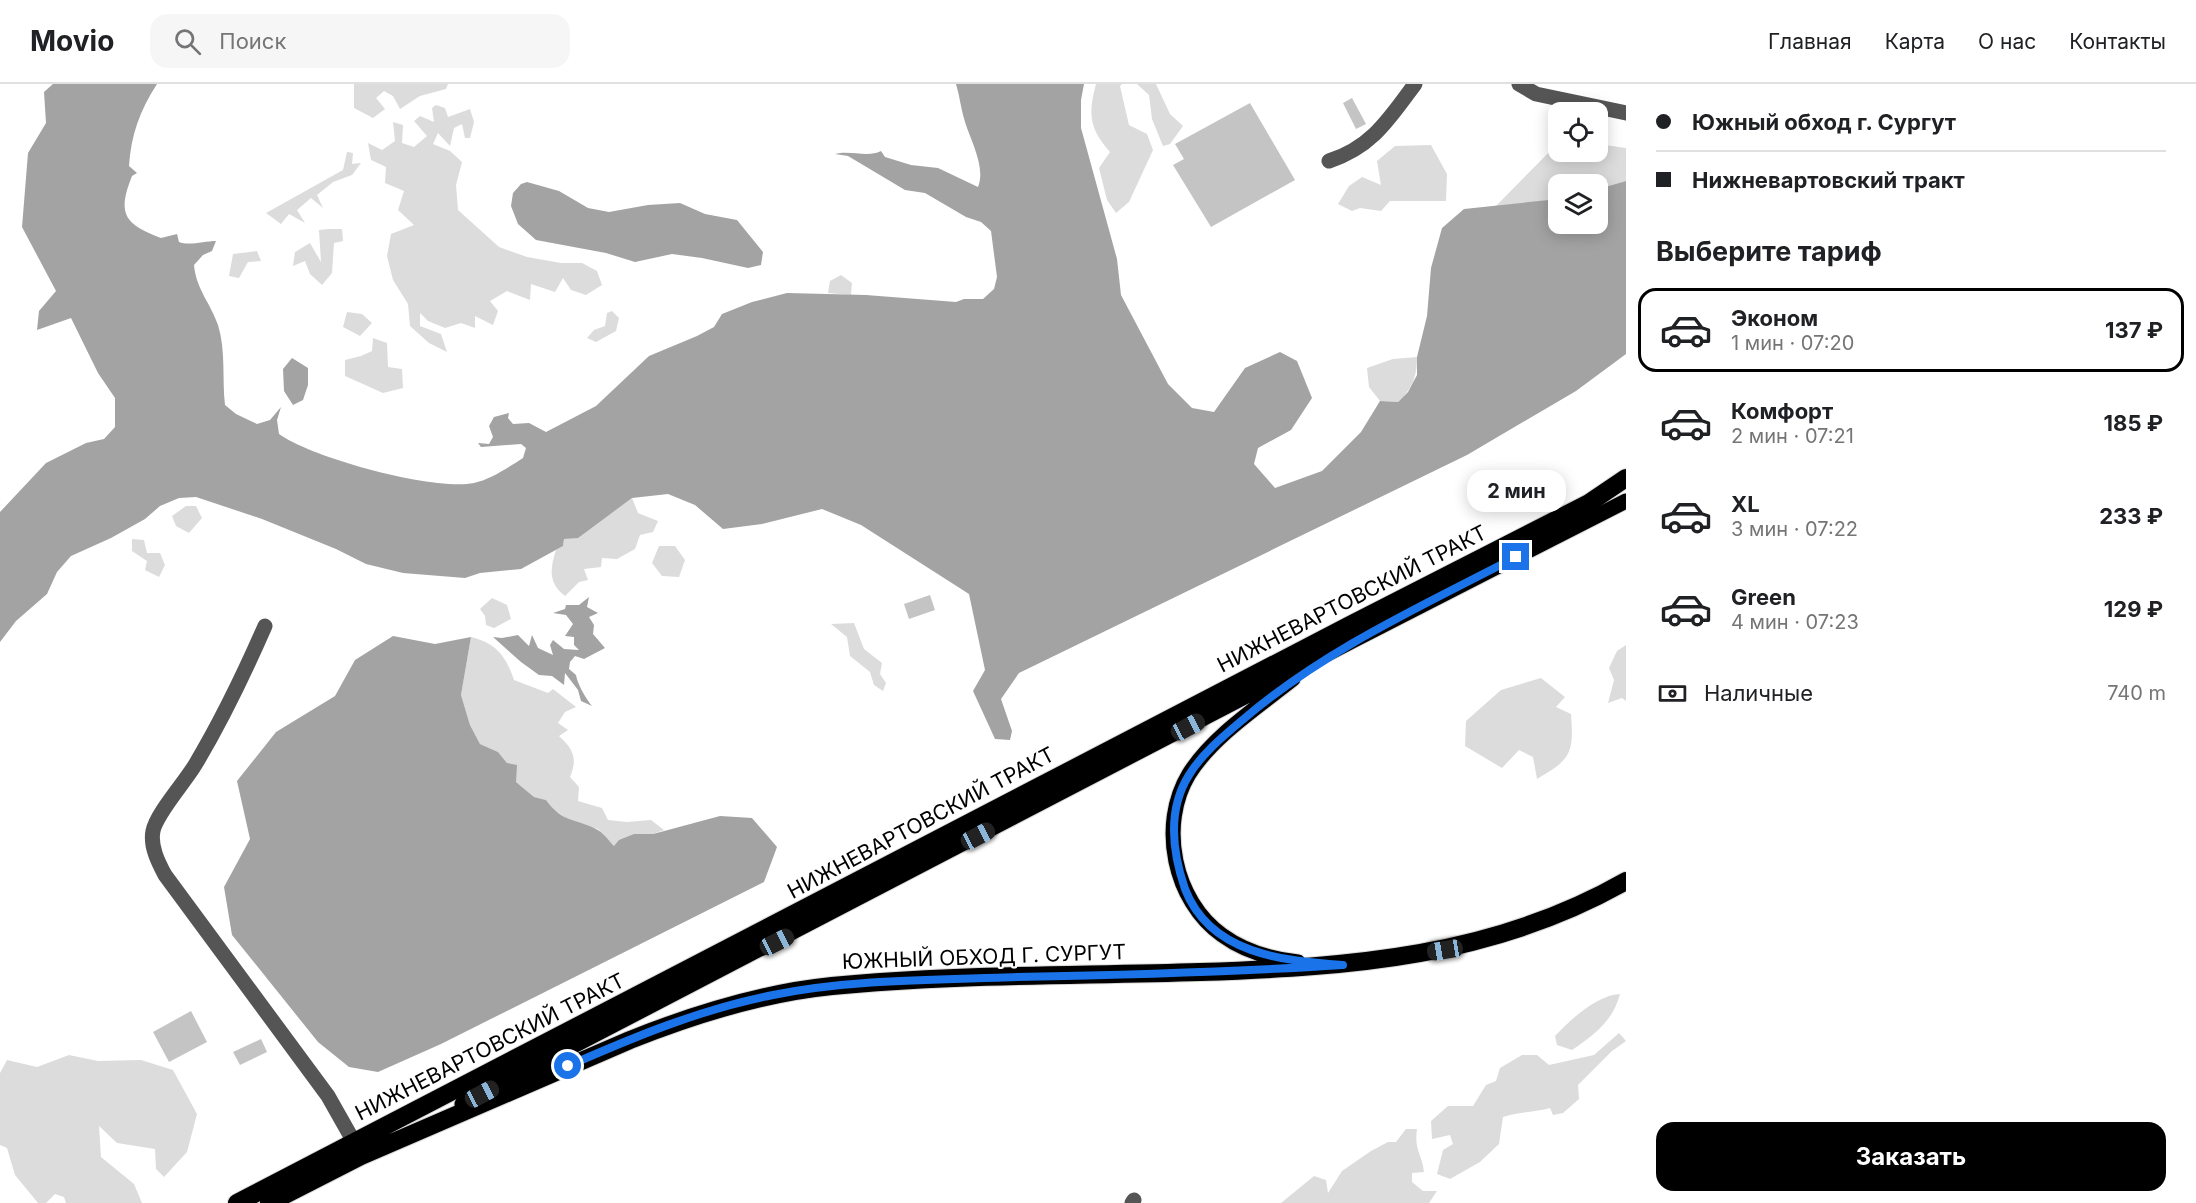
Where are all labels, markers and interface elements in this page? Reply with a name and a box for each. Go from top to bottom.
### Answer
search box [150,14,570,68]
text: Movio [30,24,114,58]
icon: search [171,25,204,58]
text: Поиск [219,28,286,54]
text: Главная [1768,29,1852,54]
text: Карта [1885,29,1945,54]
text: О нас [1978,29,2036,54]
text: Контакты [2069,29,2166,54]
map controls [1548,102,1608,234]
button: locate [1548,102,1608,162]
text: Южный обход г. Сургут [1692,109,1956,135]
text: Нижневартовский тракт [1692,167,1965,193]
button: layers [1548,174,1608,234]
text: Выберите тариф [1656,235,1882,268]
icon: car [1659,303,1713,357]
text: Эконом [1731,305,1818,331]
text: 137 ₽ [2105,317,2163,343]
text: 1 мин · 07:20 [1731,331,1854,355]
icon: car [1659,396,1713,450]
text: Комфорт [1731,398,1833,424]
text: 185 ₽ [2104,410,2163,436]
text: 2 мин · 07:21 [1731,424,1854,448]
callout: 2 мин [1466,470,1565,512]
text: 2 мин [1487,479,1546,503]
icon: car [1659,489,1713,543]
text: XL [1731,491,1760,517]
text: 233 ₽ [2099,503,2163,529]
text: 3 мин · 07:22 [1731,517,1858,541]
street label: НИЖНЕВАРТОВСКИЙ ТРАКТ [1213,519,1491,678]
route end [1502,543,1529,570]
icon: car [1659,582,1713,636]
text: Green [1731,584,1796,610]
text: 129 ₽ [2104,596,2163,622]
text: 4 мин · 07:23 [1731,610,1859,634]
icon: cash [1656,677,1689,710]
text: Наличные [1704,680,1813,706]
text: 740 m [2107,681,2166,705]
car [1168,711,1208,743]
street label: НИЖНЕВАРТОВСКИЙ ТРАКТ [783,741,1059,904]
car [958,820,998,852]
car [757,926,797,958]
street label: ЮЖНЫЙ ОБХОД Г. СУРГУТ [841,938,1127,974]
car [1426,938,1464,962]
street label: НИЖНЕВАРТОВСКИЙ ТРАКТ [351,967,629,1126]
route start [554,1052,581,1079]
car [462,1078,502,1110]
button: Заказать [1656,1122,2166,1191]

